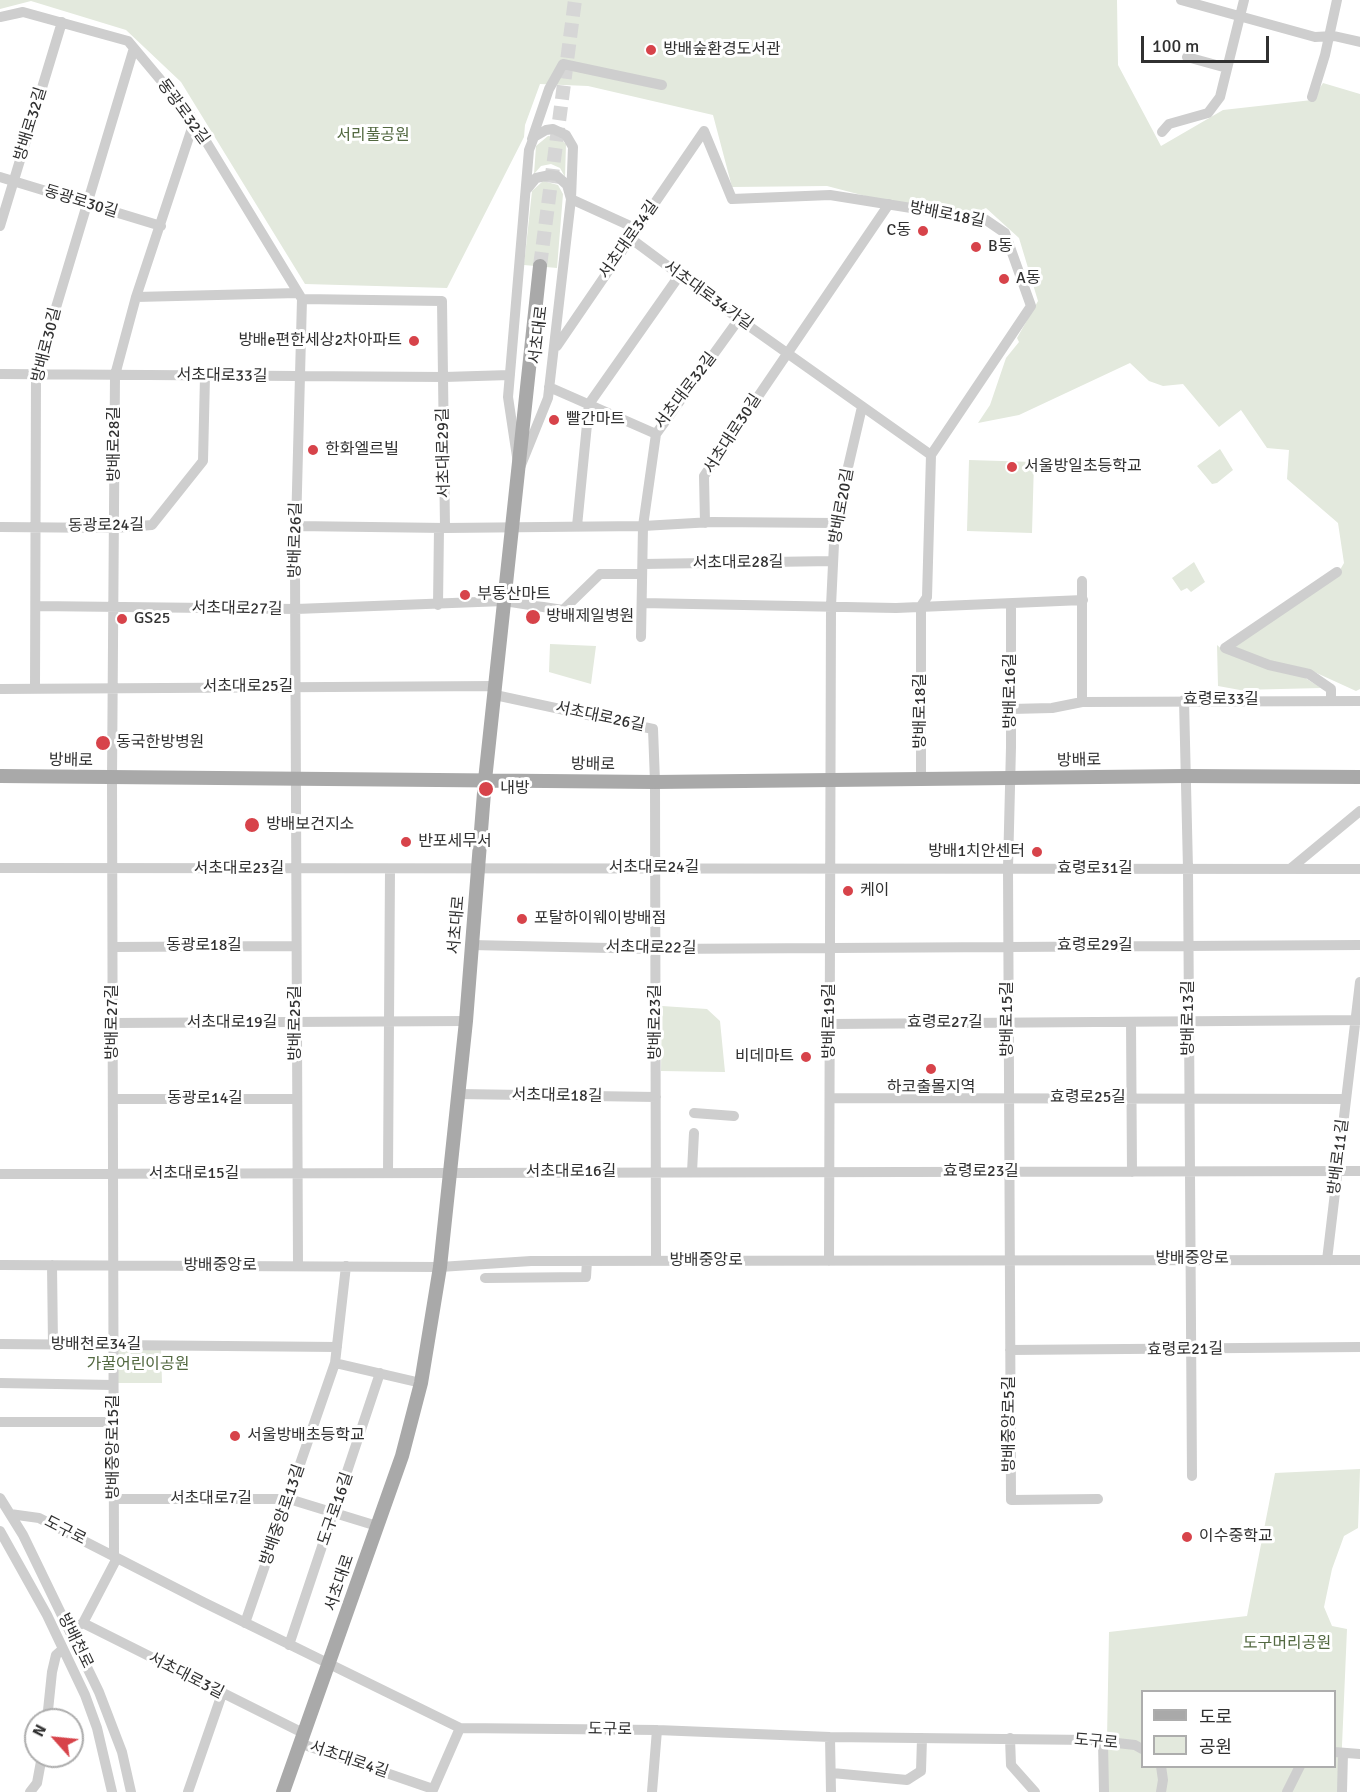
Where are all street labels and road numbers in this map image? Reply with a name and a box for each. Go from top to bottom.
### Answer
street label: 동광로32길 [153,76,213,148]
street label: 방배로32길 [11,85,51,163]
street label: 동광로30길 [42,182,120,222]
street label: 서초대로34길 [595,197,663,283]
street label: 방배로18길 [908,198,986,232]
street label: 서초대로34가길 [660,257,756,335]
street label: 서초대로 [526,305,552,365]
street label: 방배로30길 [28,306,66,384]
street label: 서초대로32길 [651,349,721,433]
street label: 서초대로33길 [176,366,268,386]
street label: 서초대로30길 [700,391,766,477]
street label: 방배로28길 [105,406,125,482]
street label: 서초대로29길 [434,407,454,499]
street label: 방배로20길 [826,467,858,545]
street label: 방배로26길 [286,502,306,578]
street label: 동광로24길 [68,516,144,536]
street label: 서초대로28길 [692,553,784,573]
street label: 서초대로27길 [191,599,283,619]
street label: 방배로16길 [1001,653,1021,729]
street label: 방배로18길 [911,673,931,749]
street label: 서초대로25길 [203,677,293,697]
street label: 효령로33길 [1183,690,1259,710]
street label: 서초대로26길 [554,698,646,736]
street label: 방배로 [49,751,93,771]
street label: 방배로 [1057,751,1101,771]
street label: 방배로 [571,755,615,775]
street label: 서초대로24길 [609,858,699,878]
street label: 서초대로23길 [194,859,284,879]
street label: 효령로31길 [1057,859,1133,879]
street label: 서초대로 [445,895,469,955]
street label: 동광로18길 [166,936,242,956]
street label: 효령로29길 [1057,936,1133,956]
street label: 서초대로22길 [605,938,697,958]
street label: 방배로13길 [1179,980,1199,1056]
street label: 방배로15길 [998,981,1018,1057]
street label: 방배로19길 [820,983,840,1059]
street label: 방배로27길 [103,984,123,1060]
street label: 방배로23길 [646,984,666,1060]
street label: 방배로25길 [286,985,306,1061]
street label: 서초대로19길 [187,1013,277,1033]
street label: 효령로27길 [907,1013,983,1033]
street label: 서초대로18길 [511,1086,603,1106]
street label: 효령로25길 [1050,1088,1126,1108]
street label: 동광로14길 [167,1089,243,1109]
street label: 방배로11길 [1325,1118,1353,1196]
street label: 서초대로16길 [526,1162,616,1182]
street label: 효령로23길 [943,1162,1019,1182]
street label: 서초대로15길 [149,1164,239,1184]
street label: 방배중앙로 [1155,1249,1229,1269]
street label: 방배중앙로 [669,1251,743,1271]
street label: 방배중앙로 [183,1256,257,1276]
street label: 방배천로34길 [51,1335,141,1355]
street label: 효령로21길 [1147,1340,1223,1360]
street label: 방배중앙로5길 [1000,1376,1020,1472]
street label: 방배중앙로15길 [104,1394,124,1500]
street label: 방배중앙로13길 [257,1462,309,1568]
street label: 도구로16길 [315,1470,357,1548]
street label: 서초대로7길 [170,1489,252,1509]
street label: 도구로 [41,1512,89,1550]
street label: 서초대로 [321,1552,359,1614]
street label: 방배천로 [53,1610,97,1672]
street label: 서초대로3길 [145,1649,227,1703]
street label: 도구로 [588,1720,632,1740]
street label: 도구로 [1073,1731,1119,1753]
street label: 서초대로4길 [307,1738,391,1782]

